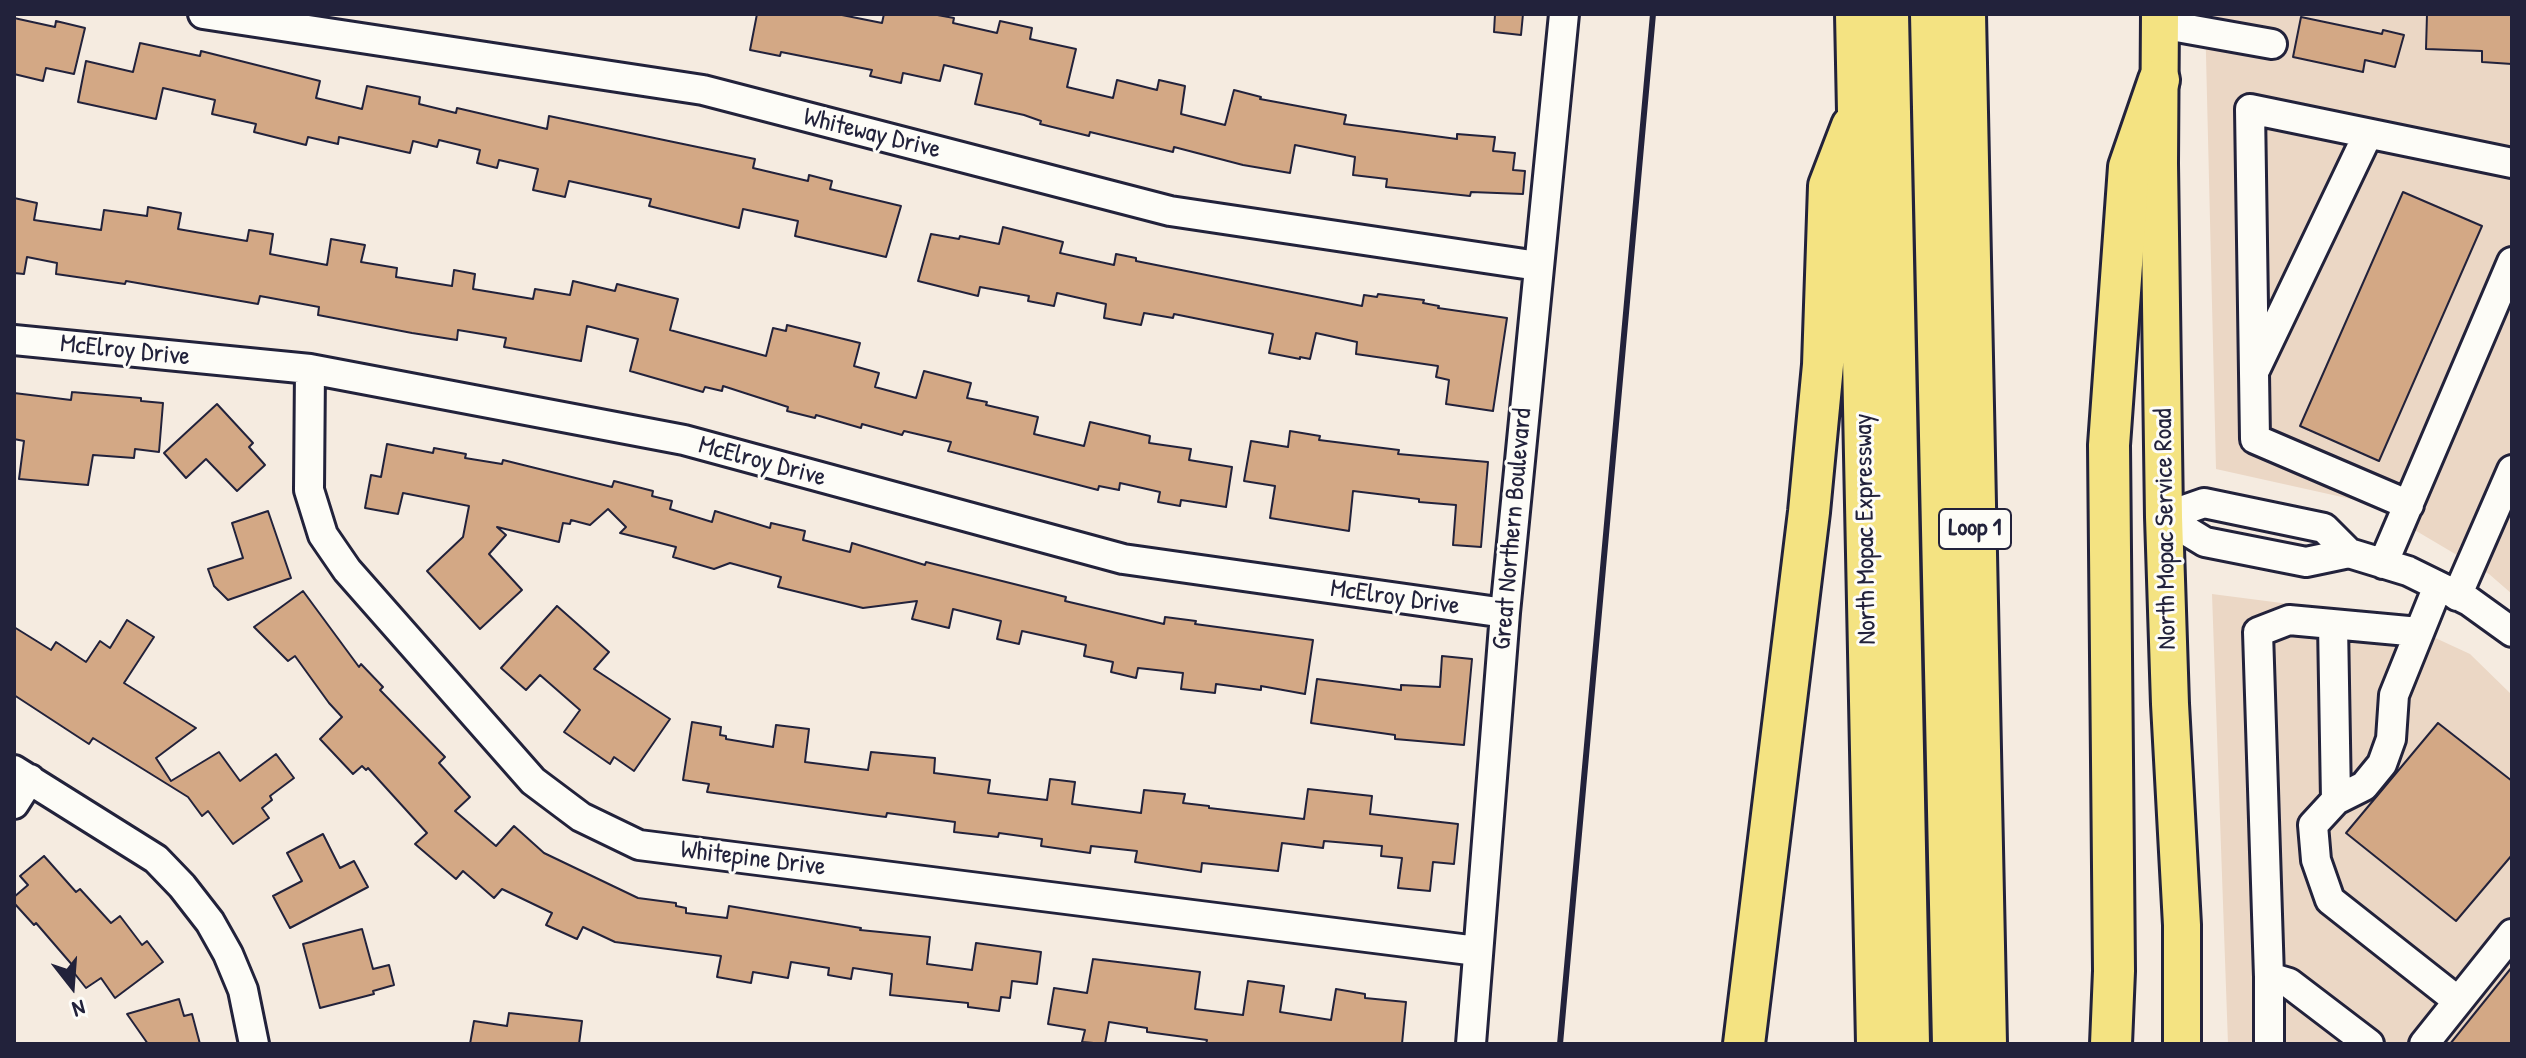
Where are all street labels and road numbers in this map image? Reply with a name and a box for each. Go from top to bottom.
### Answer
street label: Whiteway Drive [800,102,944,166]
street label: McElroy Drive [59,329,191,373]
street label: Great Northern Boulevard [1487,407,1539,651]
street label: North Mopac Service Road [2148,408,2184,650]
street label: North Mopac Expressway [1848,413,1884,645]
street label: McElroy Drive [695,430,829,494]
road number: Loop 1 [1939,509,2011,549]
street label: McElroy Drive [1328,573,1462,623]
street label: Whitepine Drive [679,835,827,883]

